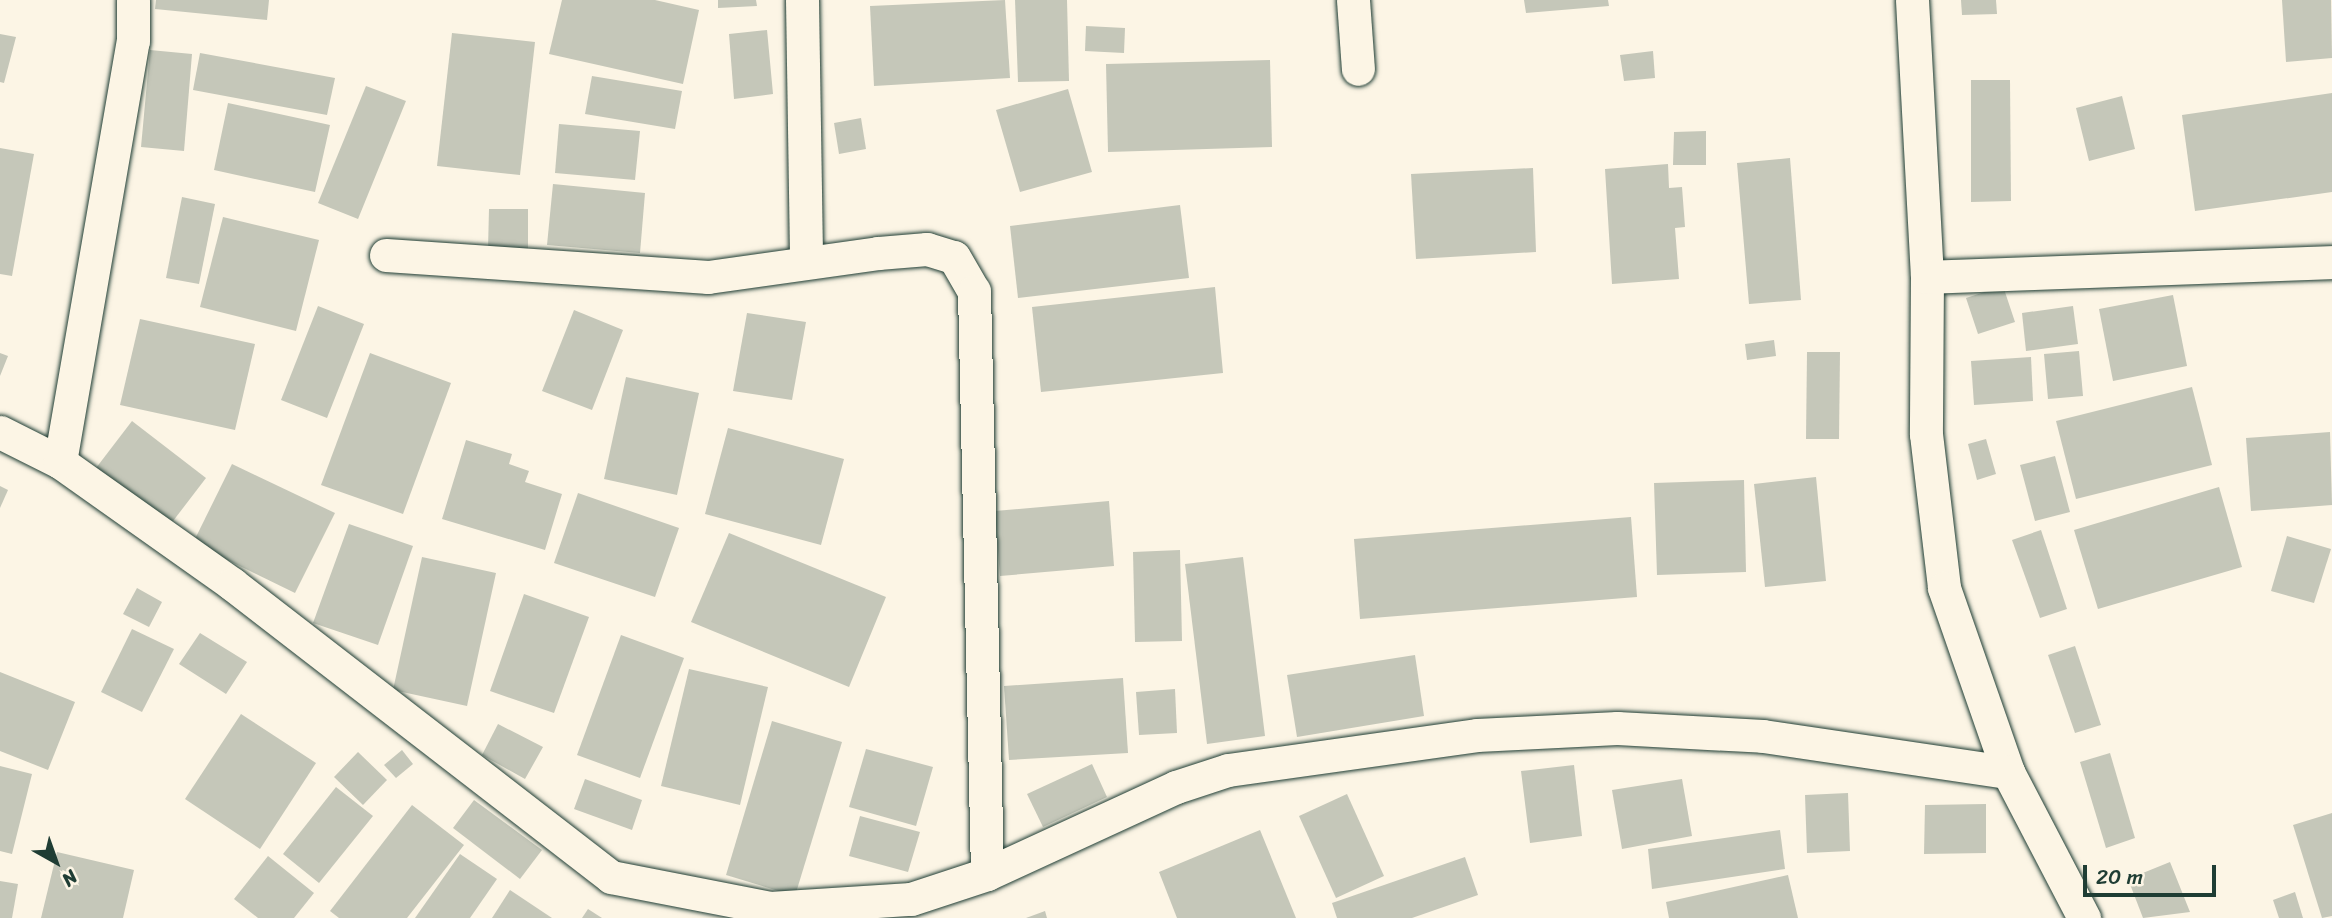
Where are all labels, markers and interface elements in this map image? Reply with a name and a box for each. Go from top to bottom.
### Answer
north arrow [21,827,91,897]
scale bar [2087,852,2220,896]
text: 20 m [2096,858,2143,896]
text: N [54,862,85,895]

